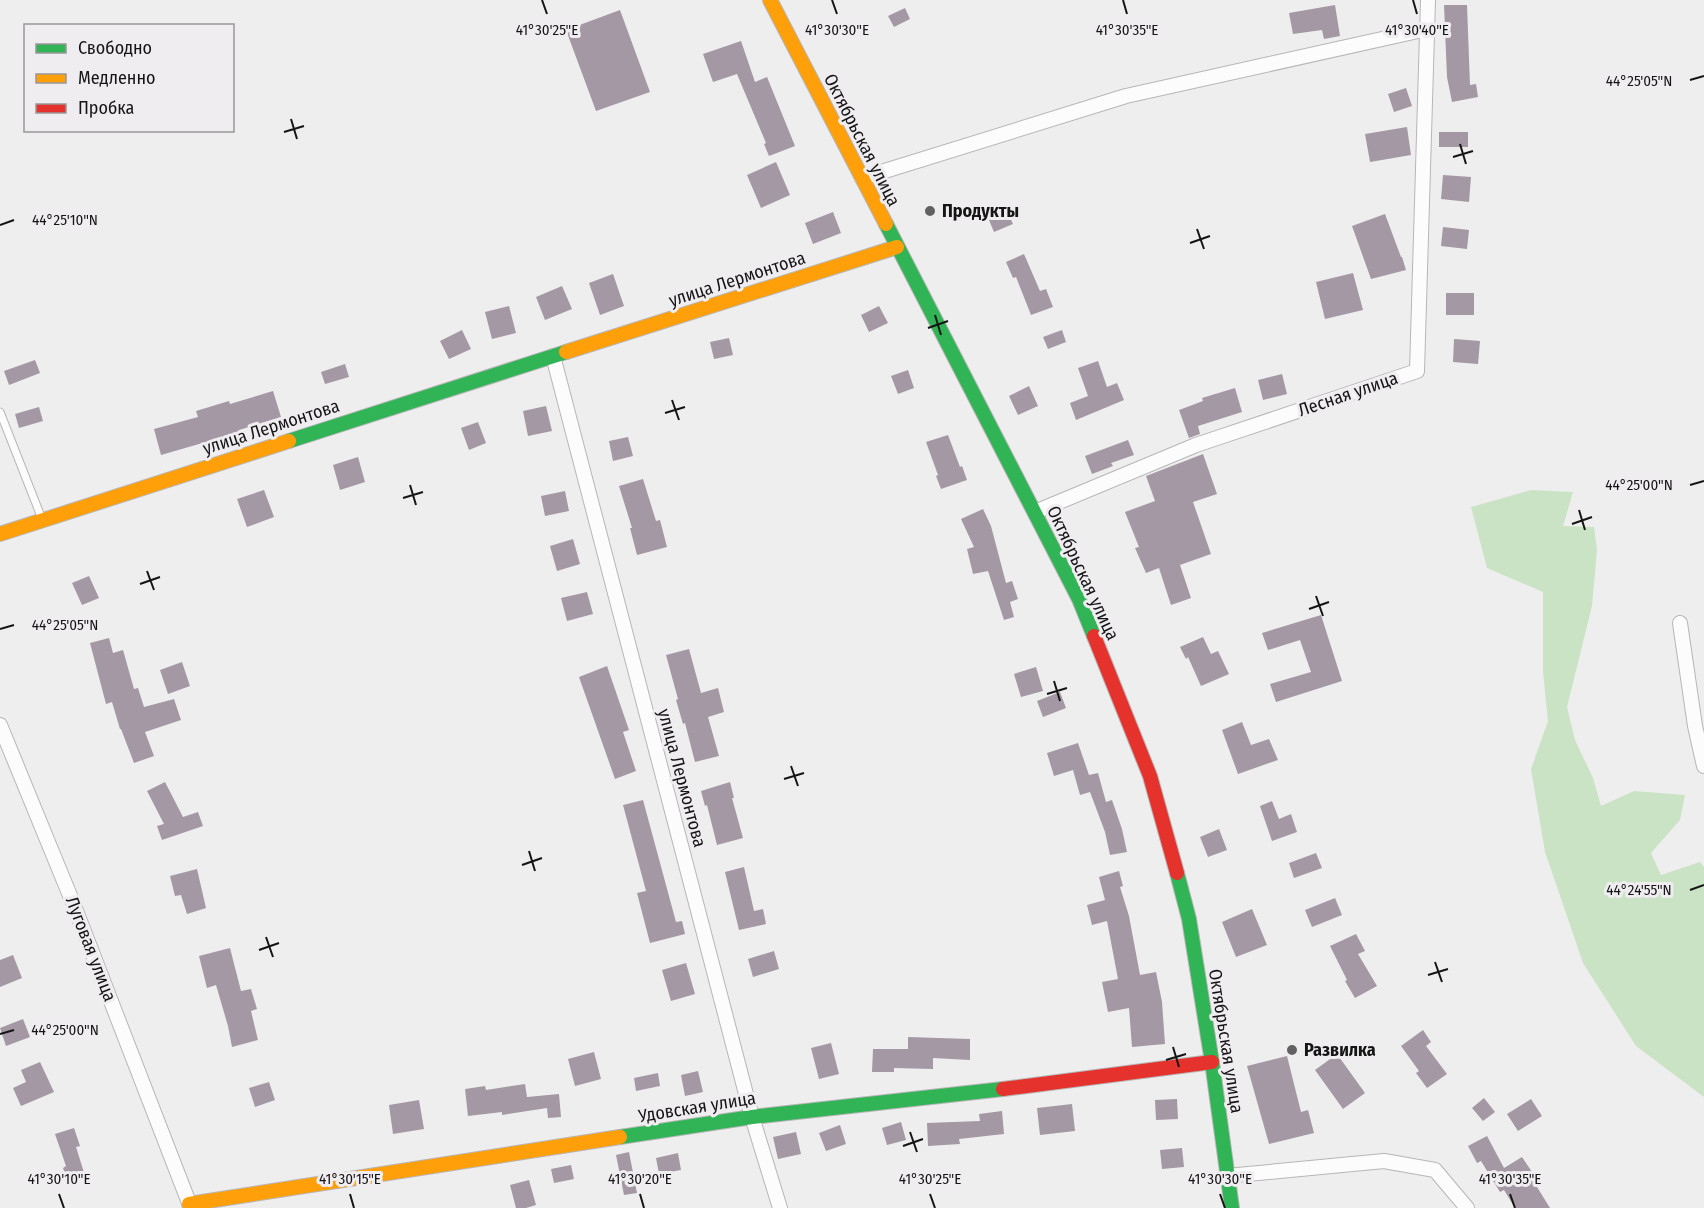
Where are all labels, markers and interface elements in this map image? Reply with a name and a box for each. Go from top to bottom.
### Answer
text: 41°30'25"E [516,21,578,39]
text: 41°30'30"E [805,21,869,39]
text: 41°30'35"E [1096,21,1158,39]
text: 41°30'40"E [1385,21,1449,39]
legend [24,24,234,132]
text: Свободно [78,37,152,59]
text: Медленно [78,67,156,89]
street label: Октябрьская улица [819,70,905,210]
text: 44°25'05"N [1606,72,1672,90]
text: Пробка [78,97,134,119]
place label: Продукты [942,200,1019,222]
marker: Продукты [923,204,937,218]
text: 44°25'10"N [32,211,98,229]
street label: улица Лермонтова [666,246,808,311]
street label: Лесная улица [1295,367,1401,421]
street label: улица Лермонтова [200,394,342,459]
text: 44°25'00"N [1605,476,1673,494]
street label: Октябрьская улица [1042,502,1124,644]
text: 44°25'05"N [32,616,98,634]
street label: улица Лермонтова [653,706,711,850]
text: 44°24'55"N [1606,881,1672,899]
street label: Луговая улица [61,893,121,1005]
street label: Октябрьская улица [1204,967,1248,1115]
text: 44°25'00"N [31,1021,99,1039]
place label: Развилка [1304,1039,1376,1061]
marker: Развилка [1285,1043,1299,1057]
street label: Удовская улица [636,1087,757,1127]
text: 41°30'10"E [27,1170,91,1188]
text: 41°30'15"E [319,1170,381,1188]
text: 41°30'20"E [608,1170,672,1188]
text: 41°30'25"E [899,1170,961,1188]
text: 41°30'30"E [1188,1170,1252,1188]
text: 41°30'35"E [1479,1170,1541,1188]

